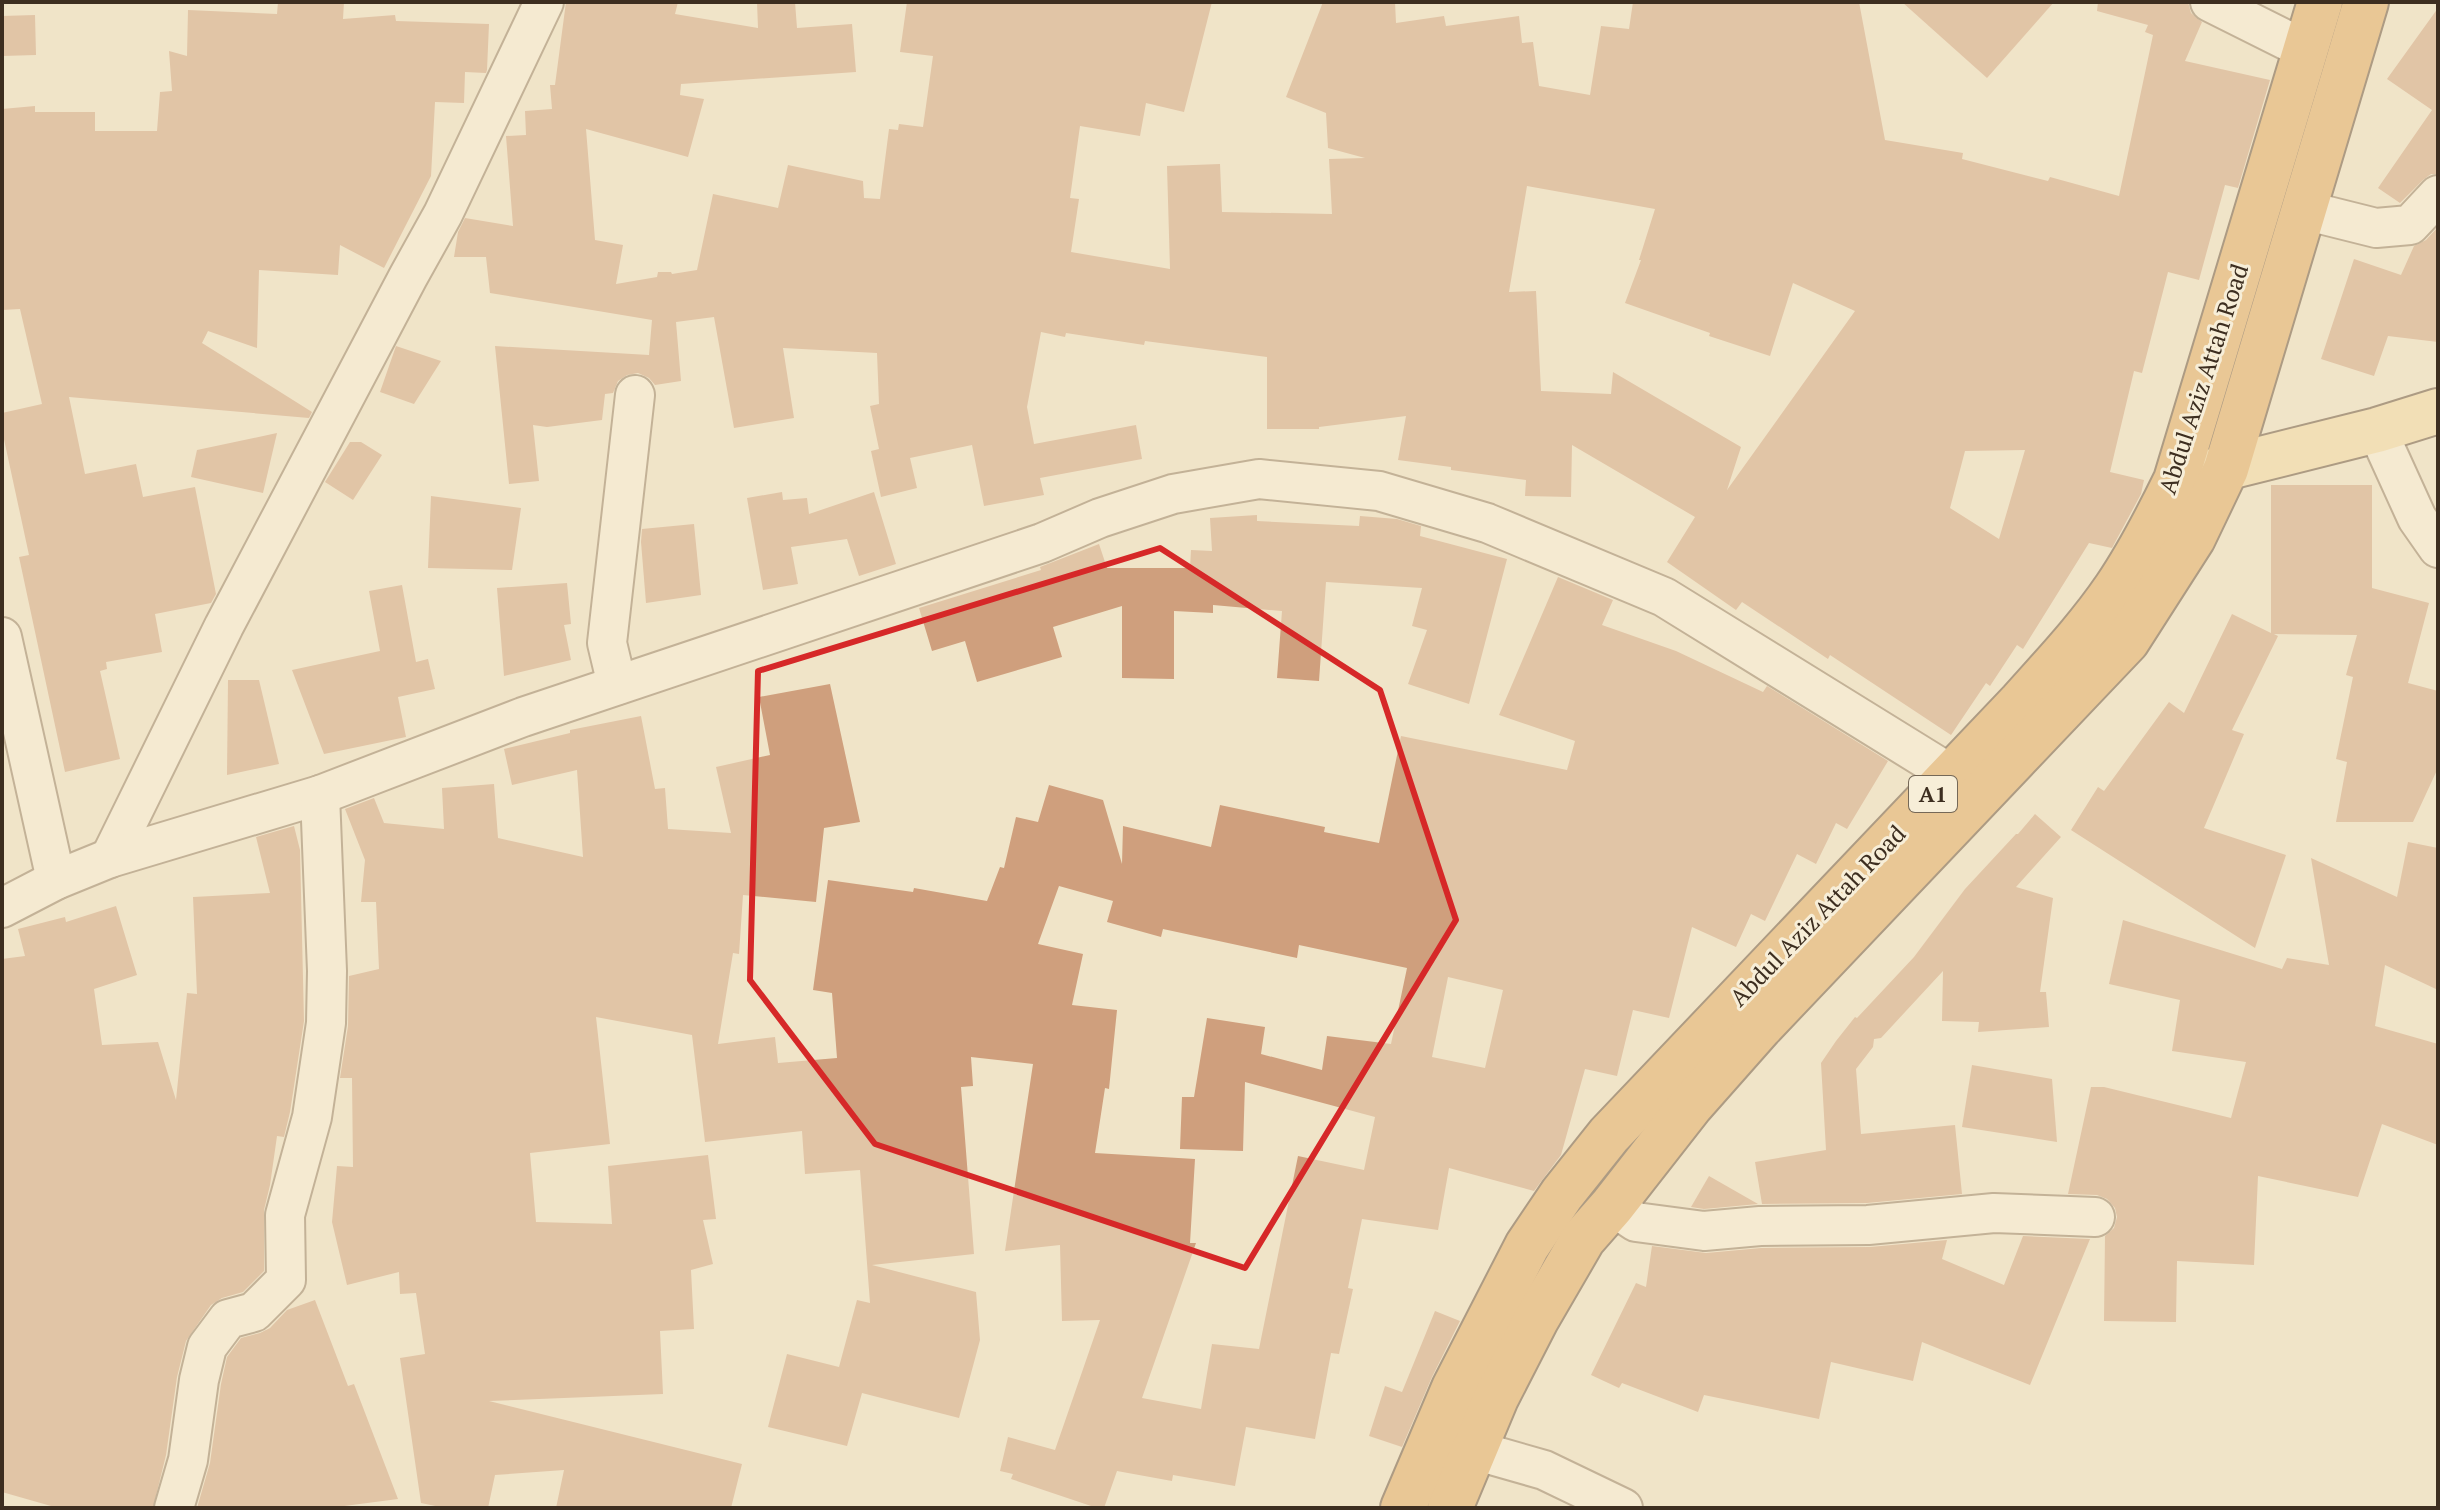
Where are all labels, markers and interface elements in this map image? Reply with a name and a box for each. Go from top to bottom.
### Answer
street label: Abdul Aziz Attah Road [2151,260,2255,498]
road number: A1 [1909,776,1957,812]
street label: Abdul Aziz Attah Road [1722,818,1912,1013]

